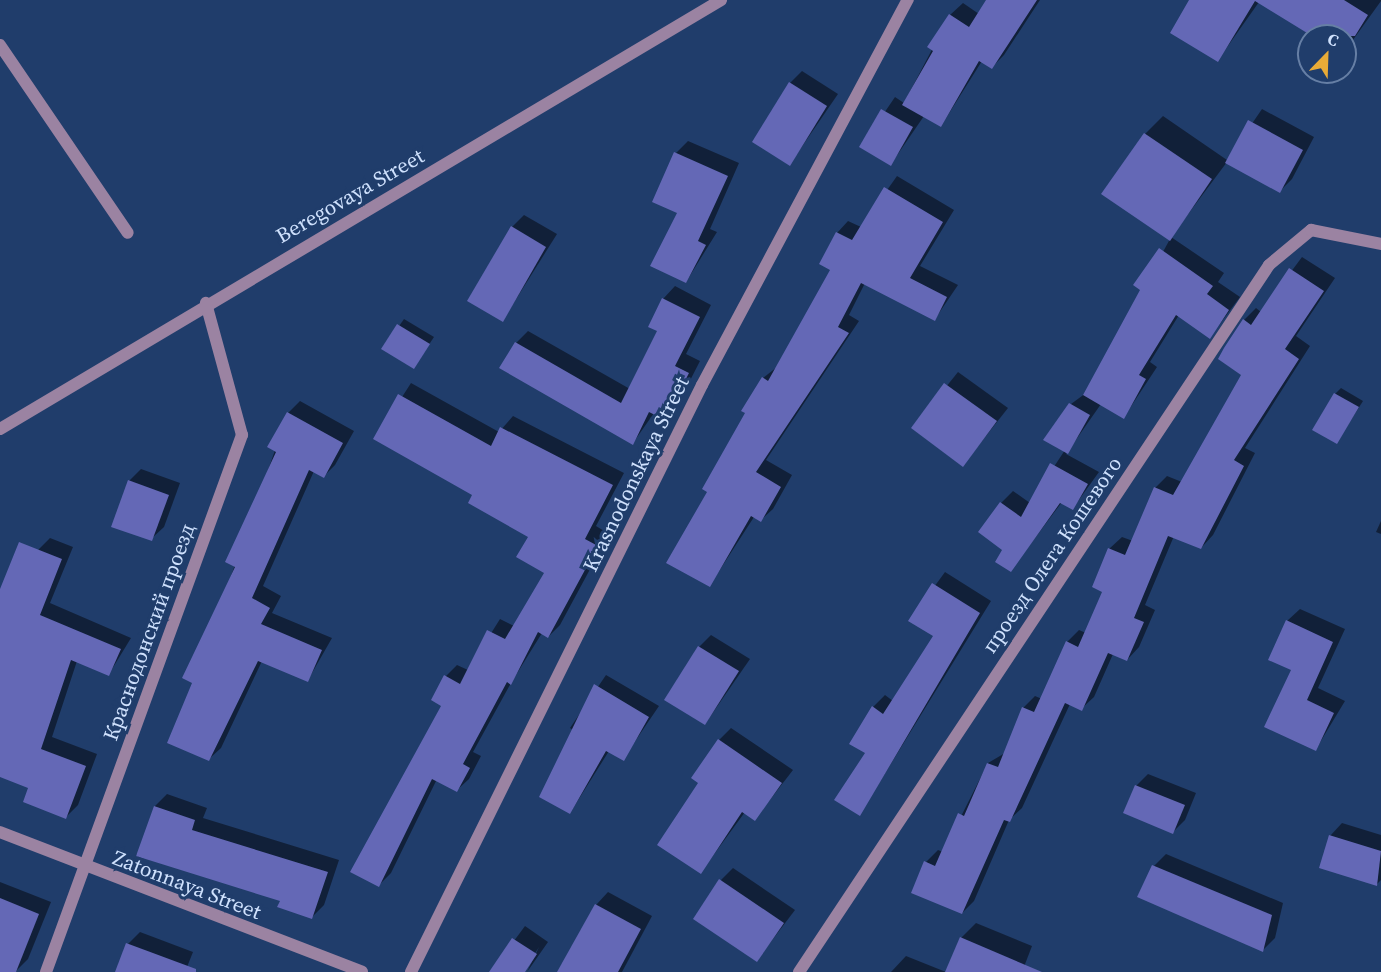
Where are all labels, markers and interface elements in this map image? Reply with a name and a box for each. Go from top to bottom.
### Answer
north arrow [1297,24,1357,84]
text: С [1324,27,1342,51]
street label: Beregovaya Street [272,143,428,249]
street label: Krasnodonskaya Street [578,372,694,576]
street label: проезд Олега Кошевого [977,452,1127,658]
street label: Краснодонский проезд [98,520,200,744]
street label: Zatonnaya Street [109,845,265,925]

